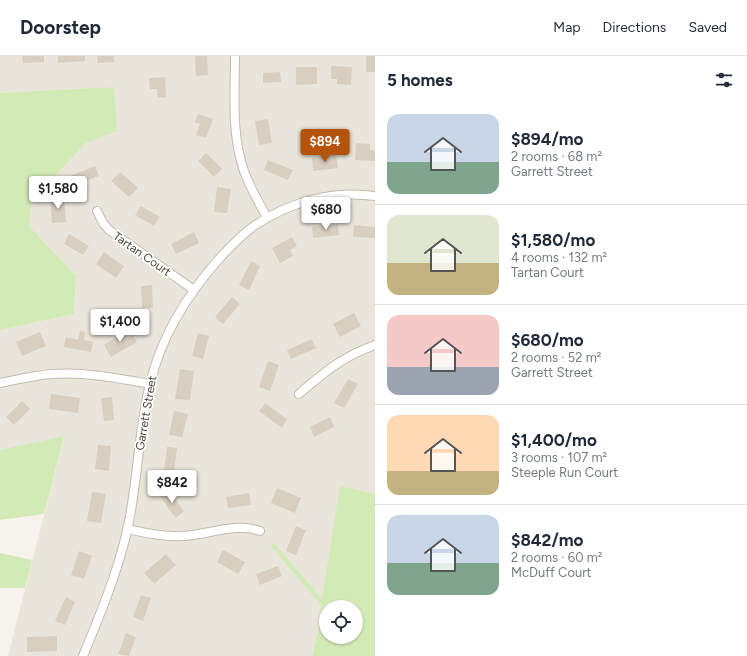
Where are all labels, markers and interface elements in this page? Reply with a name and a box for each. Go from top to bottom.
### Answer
text: Doorstep [20,16,101,39]
text: Map [553,19,581,36]
text: Directions [603,19,666,36]
text: Saved [688,19,727,36]
icon: filters [713,69,735,91]
text: 5 homes [387,70,453,90]
pin: $894 [301,129,349,163]
text: $894/mo [511,129,584,149]
icon: home [419,130,467,178]
text: $894 [310,134,340,149]
text: 2 rooms · 68 m² [511,149,602,164]
text: Garrett Street [511,164,593,179]
pin: $1,580 [25,176,91,210]
text: $1,580 [38,181,78,196]
pin: $680 [302,197,350,231]
text: $680 [310,202,342,217]
street label: Tartan Court [110,229,174,279]
text: $1,580/mo [511,230,595,250]
icon: home [419,231,467,279]
text: 4 rooms · 132 m² [511,250,607,265]
text: Tartan Court [511,265,584,280]
pin: $1,400 [87,309,153,343]
text: $1,400 [99,314,141,329]
text: $680/mo [511,330,584,350]
icon: home [419,331,467,379]
text: 2 rooms · 52 m² [511,350,602,365]
text: Garrett Street [511,365,593,380]
street label: Garrett Street [133,374,160,451]
text: $1,400/mo [511,430,597,450]
icon: home [419,431,467,479]
text: 3 rooms · 107 m² [511,450,607,465]
text: Steeple Run Court [511,465,618,480]
pin: $842 [148,470,196,504]
text: $842 [157,475,187,490]
text: $842/mo [511,530,583,550]
icon: home [419,531,467,579]
text: 2 rooms · 60 m² [511,550,602,565]
text: McDuff Court [511,565,592,580]
map controls [319,600,363,644]
button: locate [319,600,363,644]

